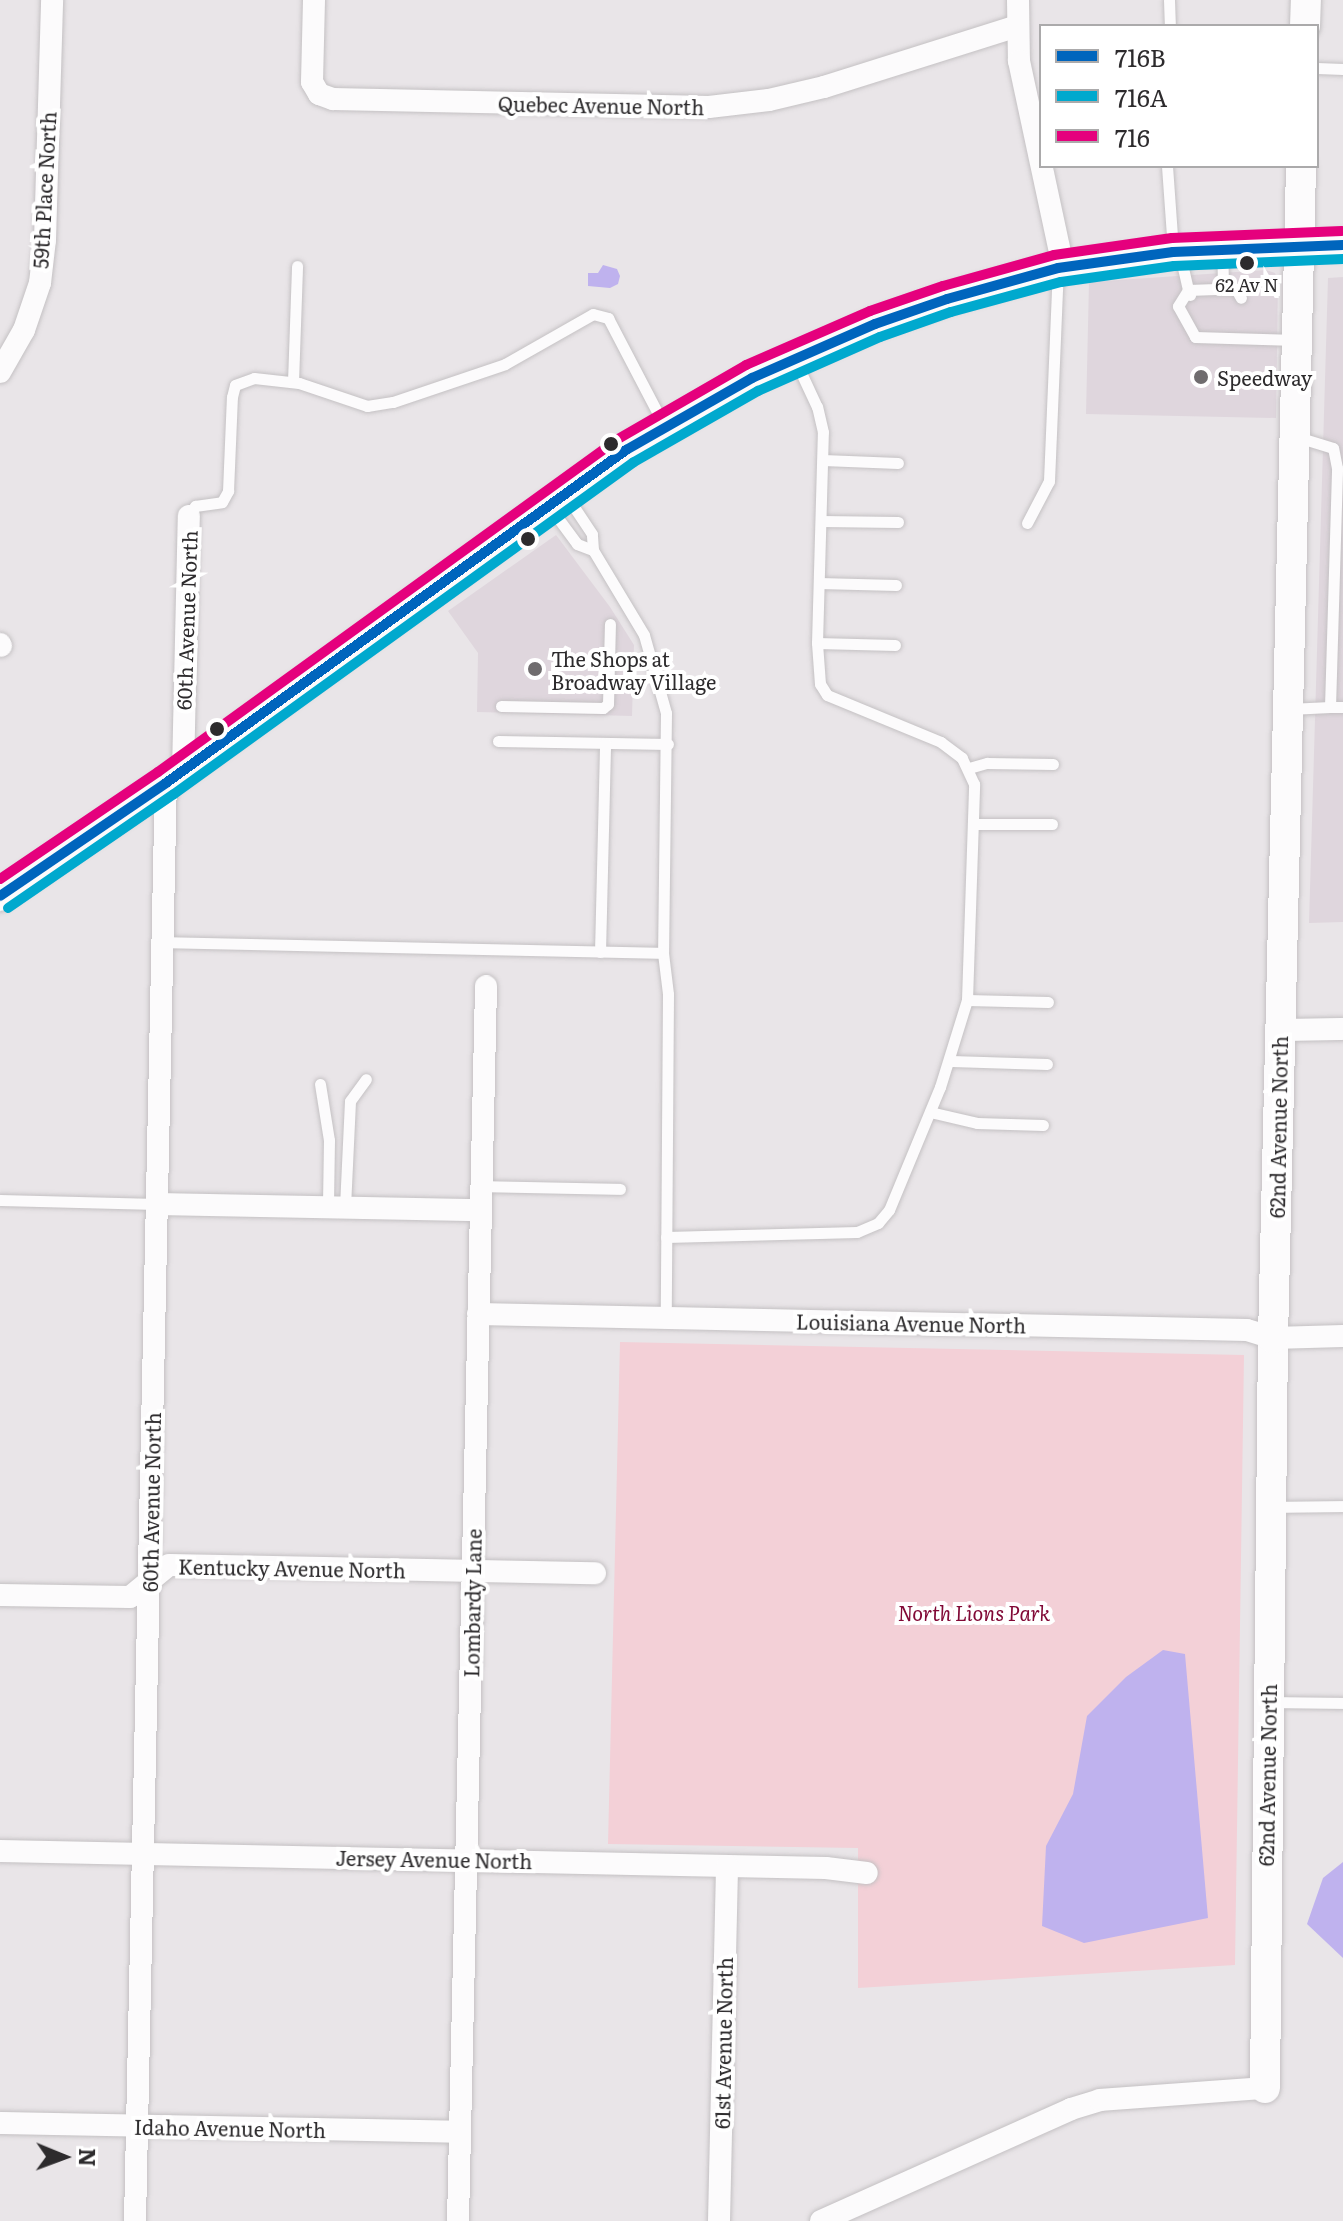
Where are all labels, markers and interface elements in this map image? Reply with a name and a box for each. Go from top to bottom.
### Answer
legend [1039,24,1319,168]
text: 716B [1115,39,1166,74]
text: 716A [1115,79,1167,114]
street label: Quebec Avenue North [498,91,704,119]
street label: 59th Place North [28,111,60,269]
text: 716 [1115,119,1150,154]
marker: 62 Av N [1239,255,1255,271]
place label: 62 Av N [1215,274,1279,296]
place label: Speedway [1217,365,1312,389]
marker: Speedway [1192,368,1210,386]
unlabelled marker [603,436,619,452]
street label: 60th Avenue North [171,530,201,710]
unlabelled marker [520,531,536,547]
place label: The Shops at Broadway Village [551,646,716,693]
marker: The Shops at Broadway Village [526,660,544,678]
unlabelled marker [209,721,225,737]
street label: 62nd Avenue North [1264,1036,1292,1218]
street label: Louisiana Avenue North [796,1309,1026,1337]
street label: 60th Avenue North [137,1412,165,1592]
street label: Lombardy Lane [459,1528,485,1678]
street label: Kentucky Avenue North [178,1554,406,1582]
park label: North Lions Park [898,1600,1050,1624]
street label: 62nd Avenue North [1253,1684,1281,1866]
street label: Jersey Avenue North [335,1845,533,1873]
street label: 61st Avenue North [710,1957,736,2129]
street label: Idaho Avenue North [134,2114,326,2142]
north arrow [24,2117,104,2197]
text: N [72,2148,105,2167]

